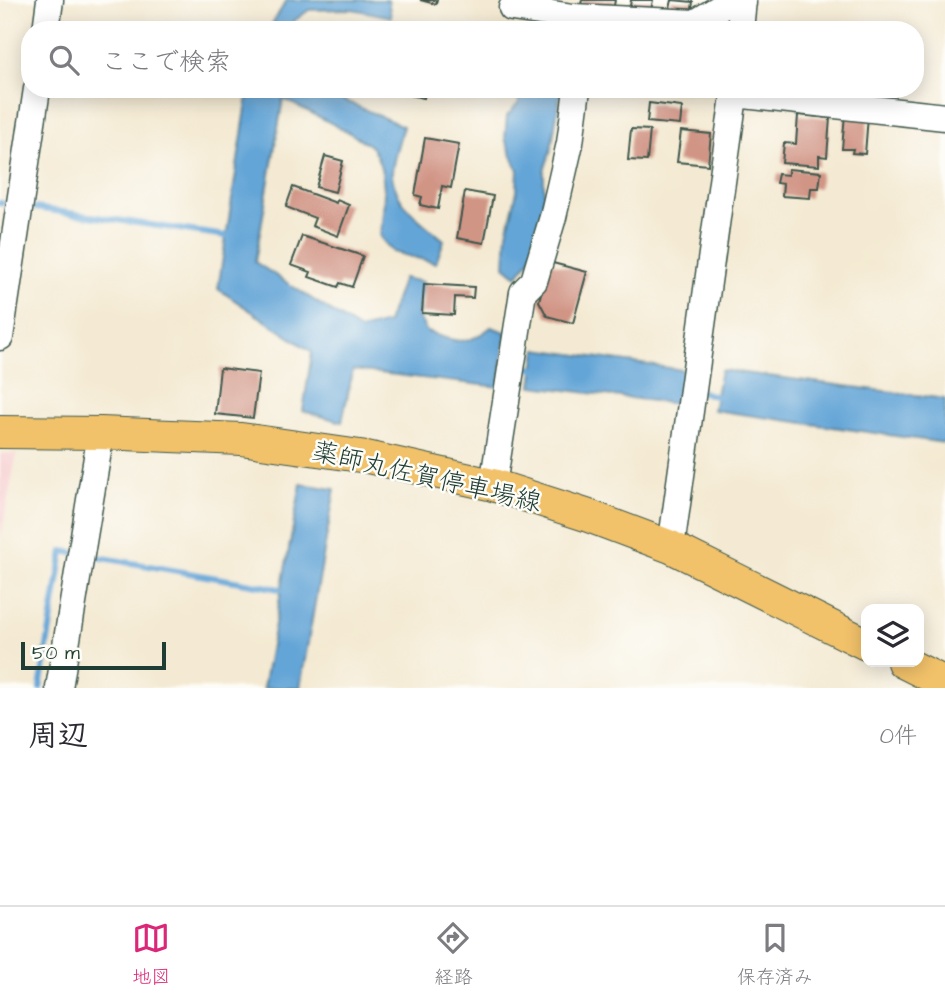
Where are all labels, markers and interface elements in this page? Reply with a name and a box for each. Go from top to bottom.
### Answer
search box [21,21,924,98]
icon: search [45,41,83,79]
text: ここで検索 [101,44,231,80]
street label: 薬師丸佐賀停車場線 [309,433,545,521]
map controls [861,604,924,667]
button: layers [861,604,924,667]
scale bar [21,639,166,671]
text: 50 m [32,640,80,667]
text: 周辺 [28,715,88,757]
text: 0件 [879,720,917,752]
tab: 地図 [132,919,170,991]
tab: 経路 [434,919,473,991]
tab: 保存済み [737,919,813,991]

